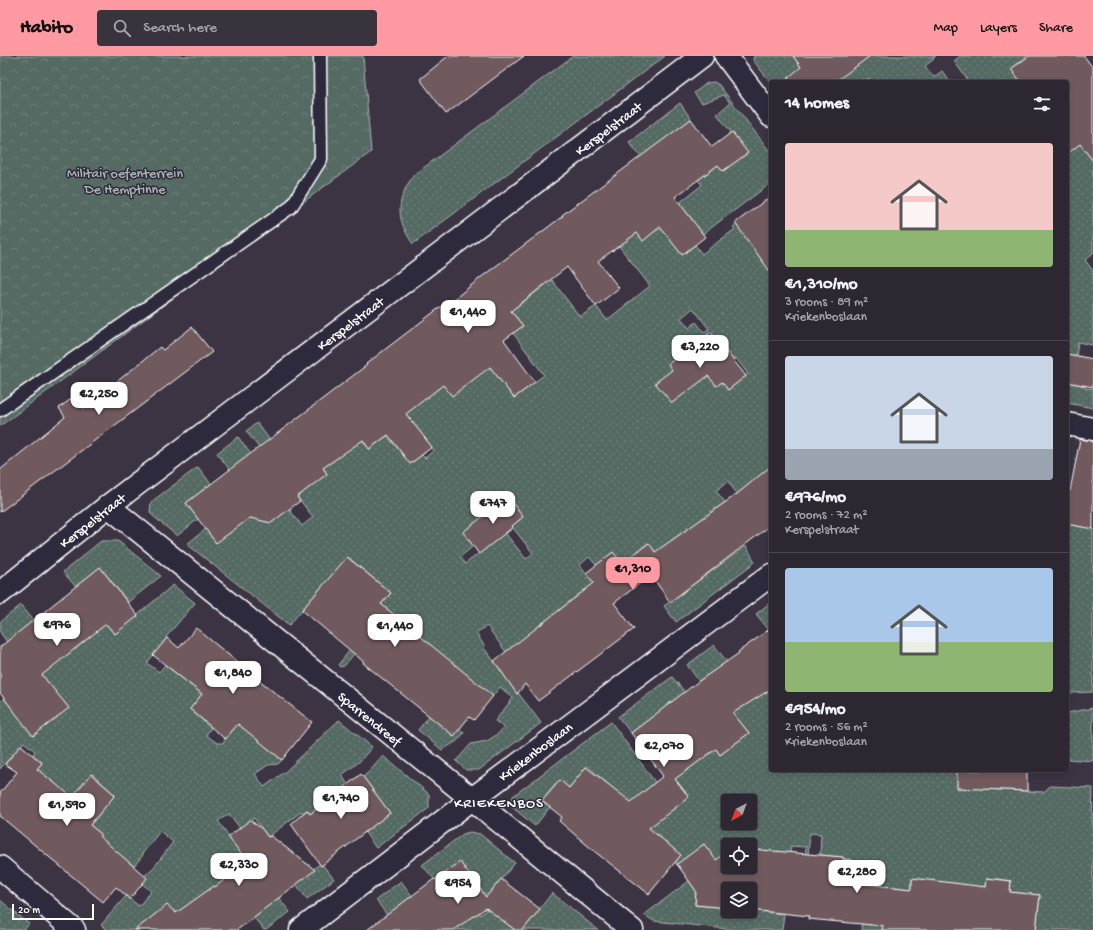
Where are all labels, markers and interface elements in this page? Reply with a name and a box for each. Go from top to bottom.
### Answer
search box [97,10,377,46]
text: Habito [20,17,73,40]
icon: search [111,17,133,39]
text: Search here [143,19,217,37]
text: Map [934,20,958,37]
text: Layers [980,20,1017,37]
text: Share [1039,20,1073,37]
icon: filters [1031,93,1053,115]
text: 14 homes [785,94,849,114]
street label: Kerspelstraat [573,99,647,161]
park label: Militair oefenterrein De Hemptinne [67,166,183,199]
icon: home [883,169,955,241]
text: €1,310/mo [785,275,858,295]
street label: Kerspelstraat [315,294,389,356]
text: 3 rooms · 89 m² [785,295,868,310]
pin: €1,440 [435,300,501,334]
text: €1,440 [450,305,486,320]
text: Kriekenboslaan [785,310,867,325]
pin: €3,220 [667,335,733,369]
text: €3,220 [681,340,719,355]
pin: €2,250 [66,382,132,416]
icon: home [883,382,955,454]
text: €2,250 [80,387,118,402]
text: €976/mo [785,488,846,508]
street label: Kerspelstraat [57,490,131,553]
pin: €747 [469,491,517,525]
text: €747 [479,496,507,511]
text: 2 rooms · 72 m² [785,508,867,523]
text: Kerspelstraat [785,523,859,538]
pin: €1,310 [600,557,666,591]
text: €1,310 [615,562,651,577]
icon: home [883,594,955,666]
pin: €976 [33,613,81,647]
pin: €1,440 [362,614,428,648]
text: €976 [43,618,71,633]
text: €1,440 [377,619,413,634]
pin: €1,840 [200,661,266,695]
text: €1,840 [214,666,252,681]
street label: Sparrendreef [333,689,405,752]
text: €954/mo [785,700,846,720]
street label: Kriekenboslaan [496,719,577,786]
text: 2 rooms · 56 m² [785,720,868,735]
pin: €2,070 [631,734,697,768]
text: Kriekenboslaan [785,735,867,750]
text: €2,070 [644,739,684,754]
pin: €1,740 [308,786,374,820]
text: €1,740 [322,791,360,806]
pin: €1,590 [34,793,100,827]
north arrow [721,794,757,830]
map controls [721,794,757,918]
district label: KRIEKENBOS [454,795,544,813]
text: €1,590 [48,798,86,813]
button: locate [721,838,757,874]
pin: €2,330 [206,853,272,887]
text: €2,330 [219,858,259,873]
pin: €2,280 [824,860,890,894]
text: €2,280 [837,865,877,880]
pin: €954 [434,871,482,905]
text: €954 [444,876,472,891]
button: layers [721,882,757,918]
scale bar [12,902,94,921]
text: 20 m [18,905,40,917]

